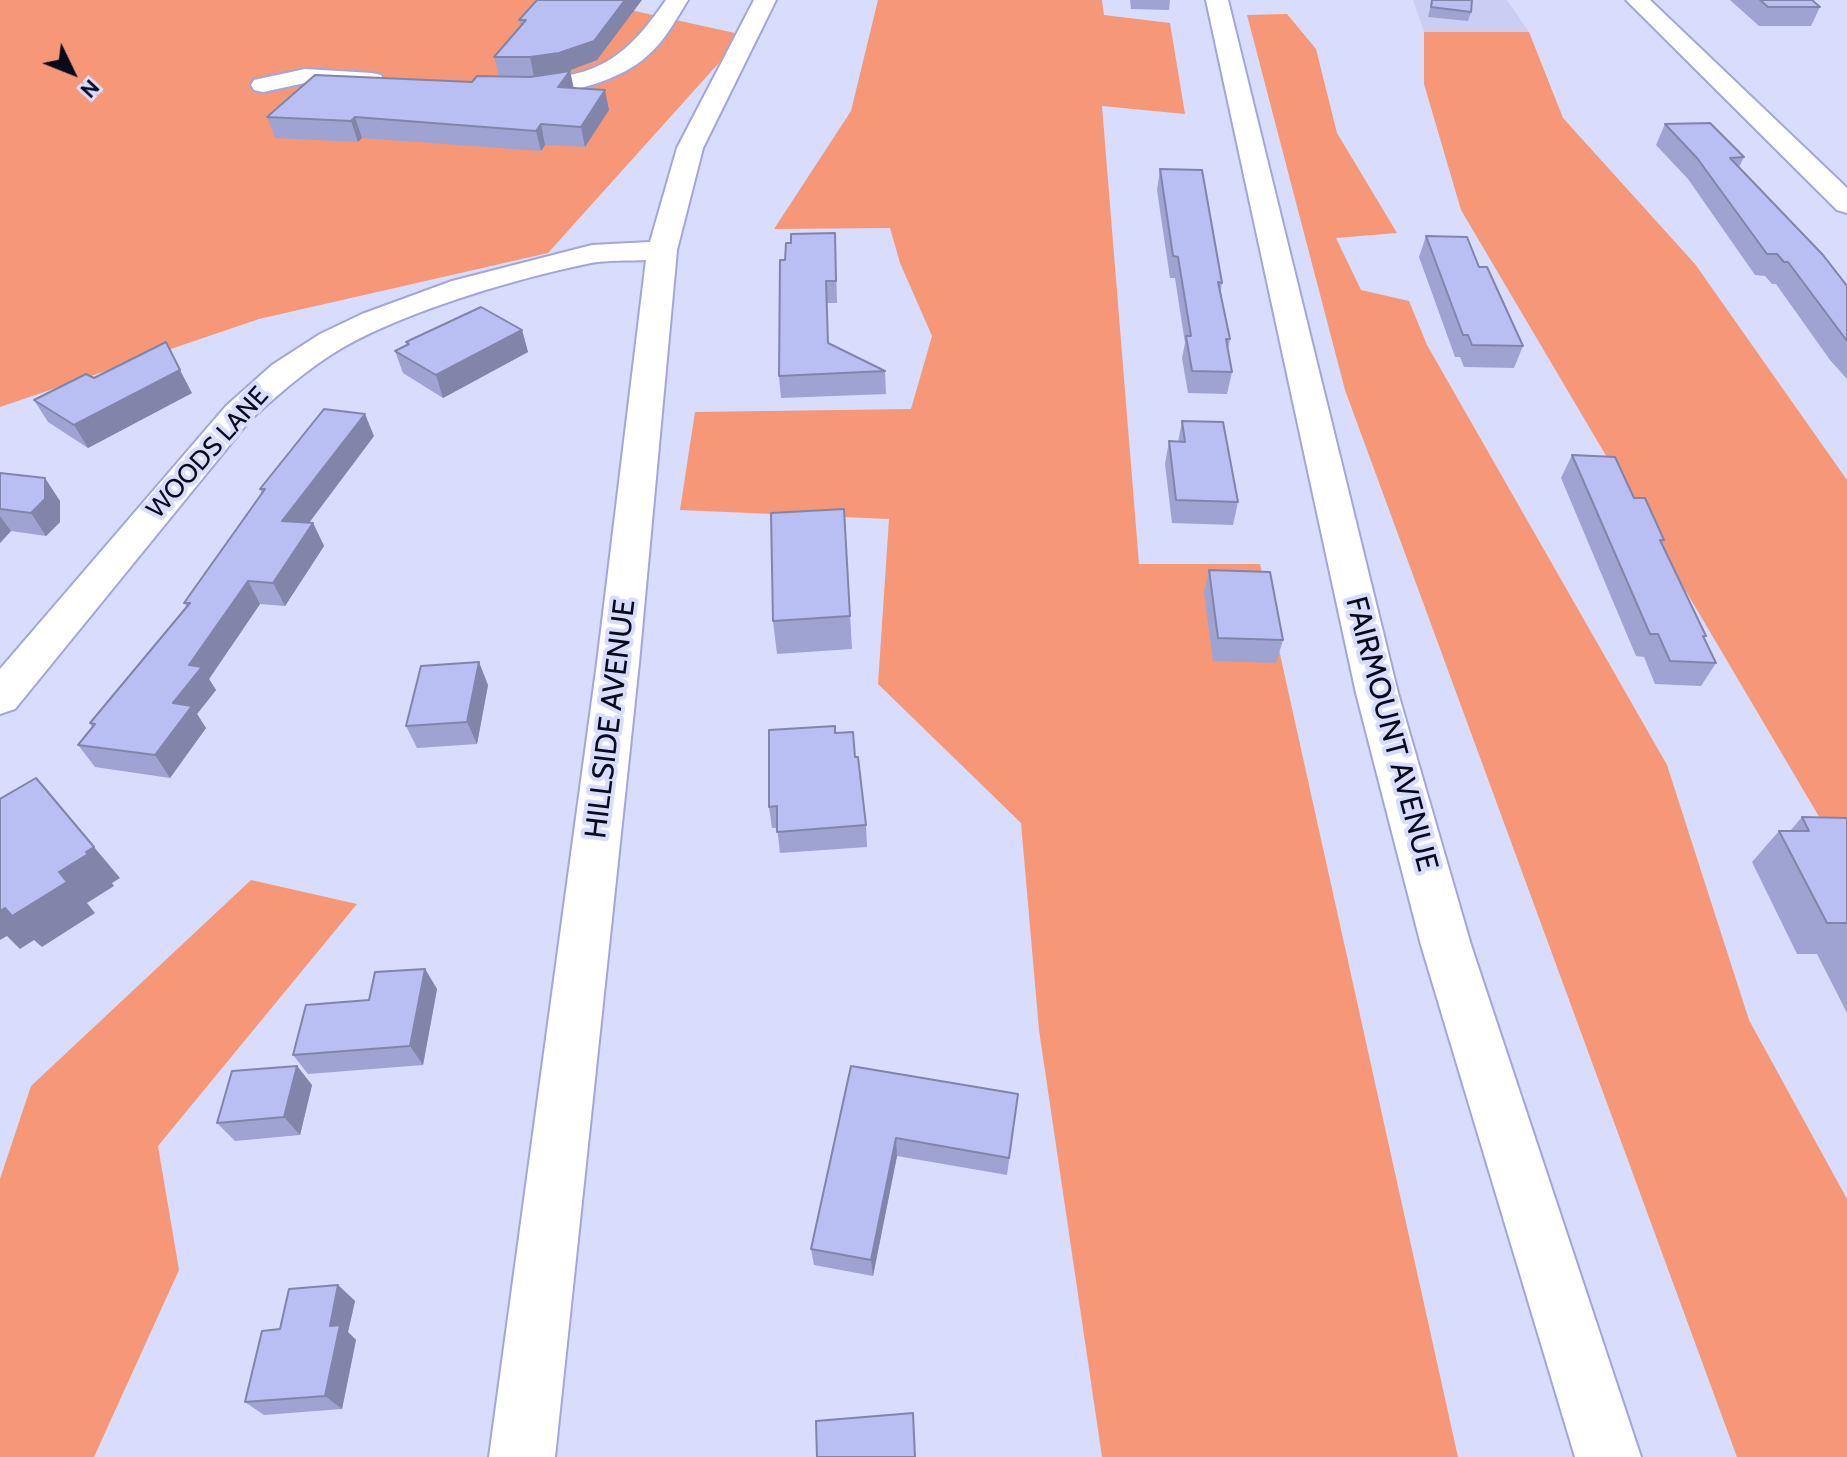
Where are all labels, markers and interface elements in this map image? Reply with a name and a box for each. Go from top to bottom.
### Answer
north arrow [32,32,112,112]
text: N [75,74,105,104]
street label: WOODS LANE [141,381,275,525]
street label: FAIRMOUNT AVENUE [1337,593,1445,875]
street label: HILLSIDE AVENUE [578,597,644,841]

